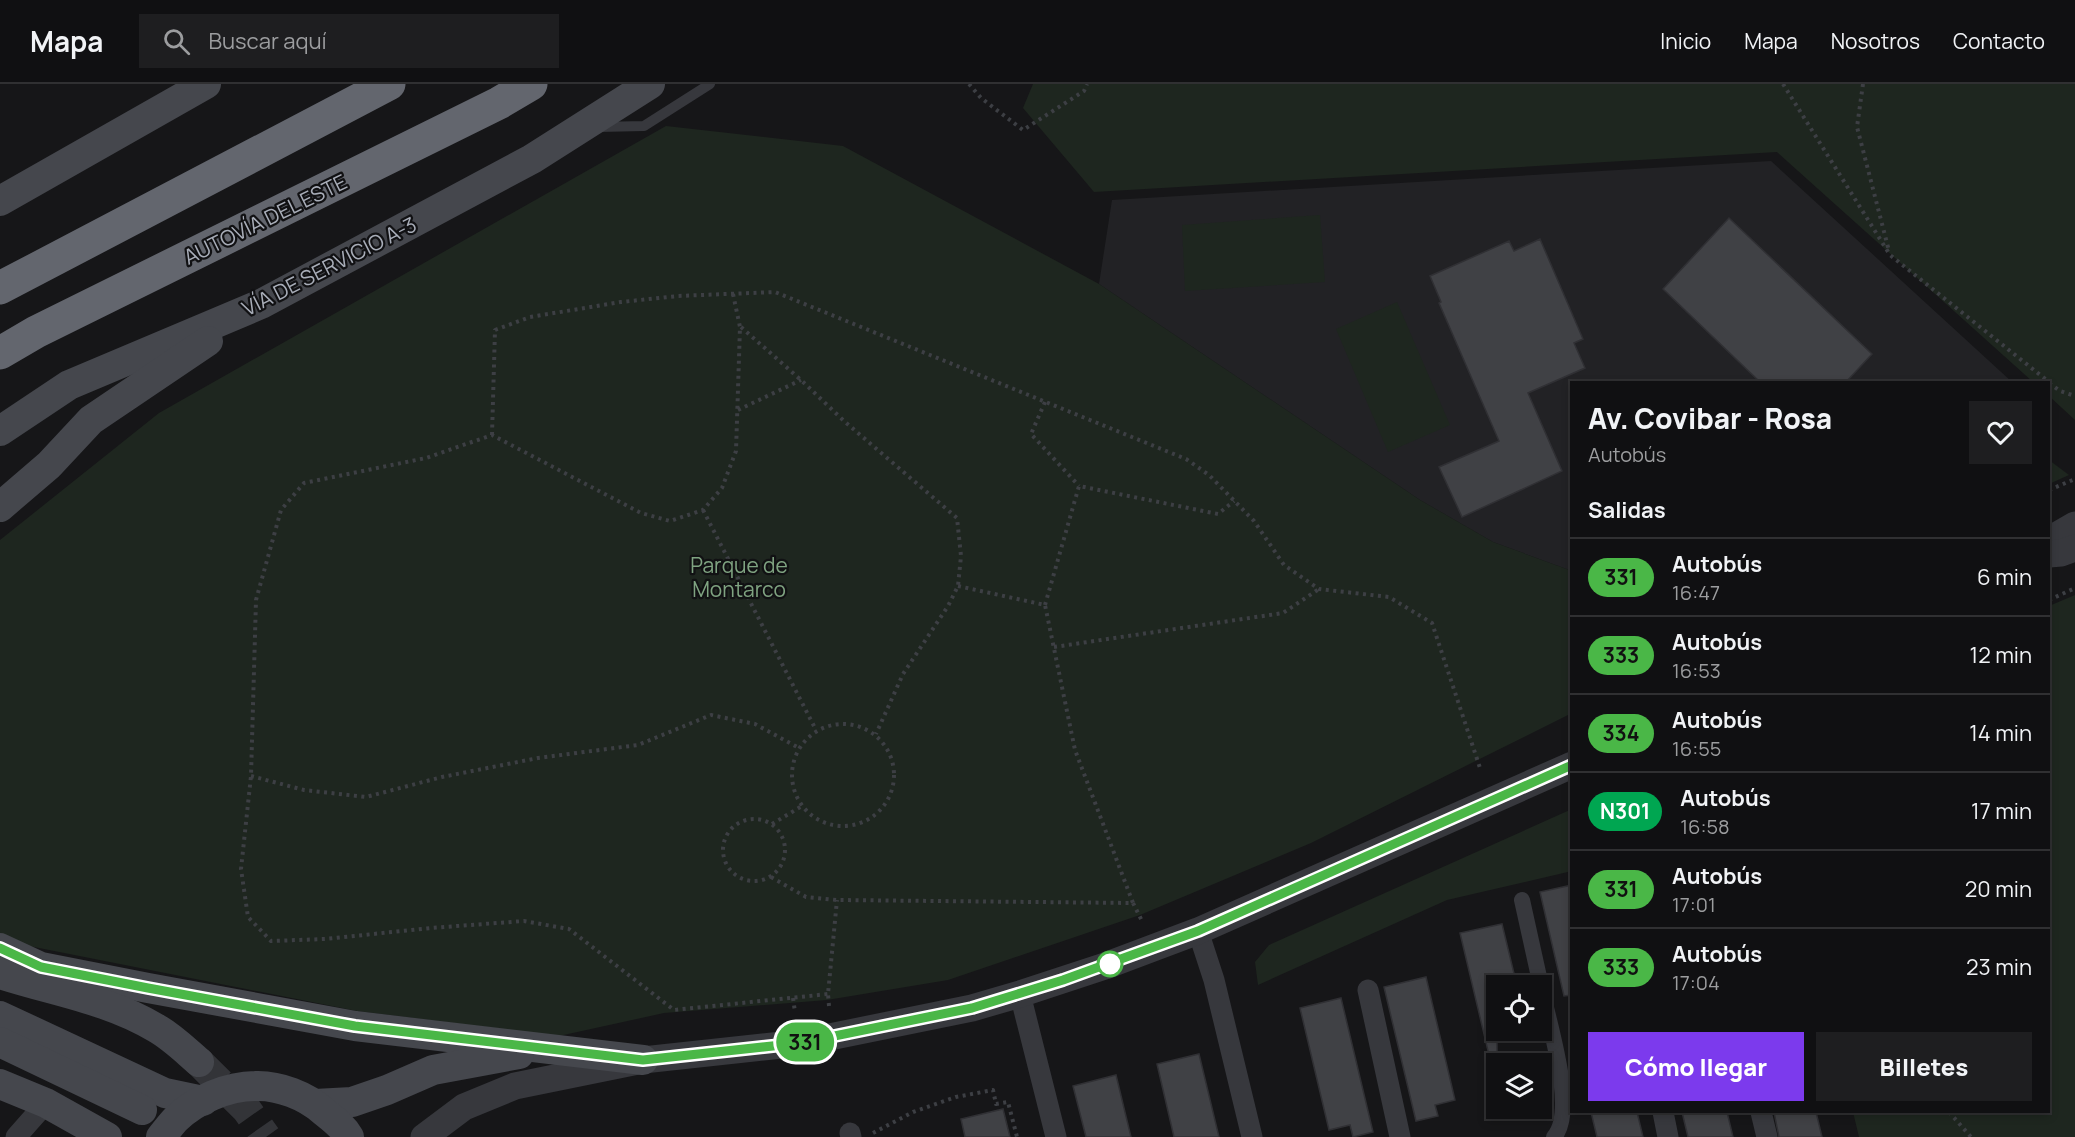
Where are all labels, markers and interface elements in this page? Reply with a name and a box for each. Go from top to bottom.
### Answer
search box [139,14,559,68]
text: Mapa [30,22,103,60]
icon: search [160,25,193,58]
text: Buscar aquí [208,26,327,56]
text: Inicio [1660,27,1711,55]
text: Mapa [1744,27,1798,55]
text: Nosotros [1831,27,1920,55]
text: Contacto [1953,27,2045,55]
street label: AUTOVÍA DEL ESTE [179,167,351,271]
street label: VÍA DE SERVICIO A-3 [237,210,421,322]
text: Av. Covibar - Rosa [1588,399,1832,437]
button: heart [1969,401,2032,464]
text: Autobús [1588,441,1666,468]
text: Salidas [1588,495,1666,525]
text: Autobús [1672,549,1762,579]
park label: Parque de Montarco [690,551,788,603]
text: 6 min [1977,562,2032,592]
text: 331 [1604,563,1638,591]
text: 16:47 [1672,579,1720,606]
text: Autobús [1672,627,1762,657]
text: 12 min [1970,640,2032,670]
text: 333 [1603,641,1639,669]
text: 16:53 [1672,657,1721,684]
text: Autobús [1672,705,1762,735]
text: 14 min [1969,718,2032,748]
text: 334 [1602,719,1640,747]
text: 16:55 [1672,735,1721,762]
text: Autobús [1680,783,1771,813]
text: 17 min [1971,796,2032,826]
text: N301 [1600,797,1650,825]
text: 16:58 [1680,813,1730,840]
text: Autobús [1672,861,1762,891]
text: 20 min [1965,874,2032,904]
text: 331 [1604,875,1638,903]
text: 17:01 [1672,891,1716,918]
text: Autobús [1672,939,1762,969]
unlabelled marker [1097,951,1123,977]
text: 23 min [1966,952,2032,982]
text: 333 [1603,953,1639,981]
text: 17:04 [1672,969,1720,996]
map controls [1486,975,1552,1119]
button: locate [1486,975,1552,1041]
line badge: 331 [770,1022,840,1062]
text: 331 [788,1028,822,1056]
button: Cómo llegar [1588,1032,1804,1101]
button: Billetes [1816,1032,2032,1101]
button: layers [1486,1053,1552,1119]

